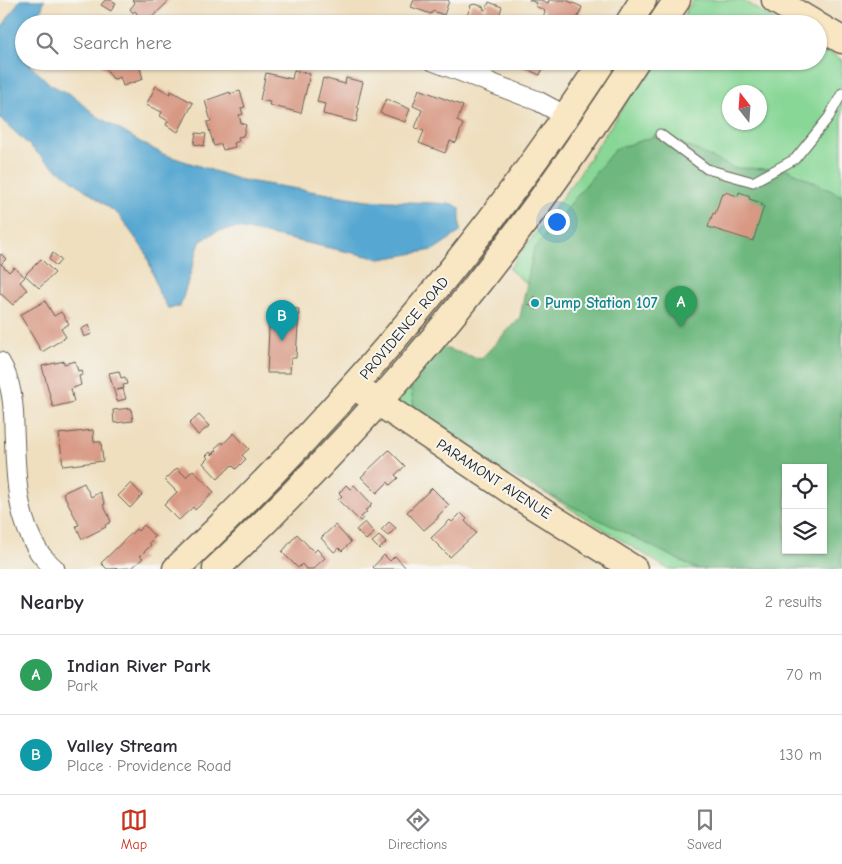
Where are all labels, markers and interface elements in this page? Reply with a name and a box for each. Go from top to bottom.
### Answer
search box [15,15,827,70]
icon: search [33,29,61,57]
text: Search here [73,32,172,54]
north arrow [722,85,767,130]
your location [544,209,570,235]
street label: PROVIDENCE ROAD [356,273,452,383]
pin: A [665,286,697,327]
place label: Pump Station 107 [545,294,658,312]
marker: Pump Station 107 [529,297,541,309]
pin: B [266,300,298,341]
street label: PARAMONT AVENUE [433,435,555,523]
map controls [782,464,827,554]
button: locate [782,464,827,509]
button: layers [782,509,827,554]
text: Nearby [20,590,84,614]
text: 2 results [765,593,822,611]
text: Indian River Park [67,655,211,677]
text: A [32,666,40,684]
text: 70 m [786,666,822,684]
text: Park [67,677,98,695]
text: Valley Stream [67,735,178,757]
text: B [31,746,41,764]
text: 130 m [779,746,822,764]
text: Place · Providence Road [67,757,232,775]
tab: Map [120,806,148,853]
tab: Directions [388,806,447,853]
tab: Saved [687,806,722,853]

